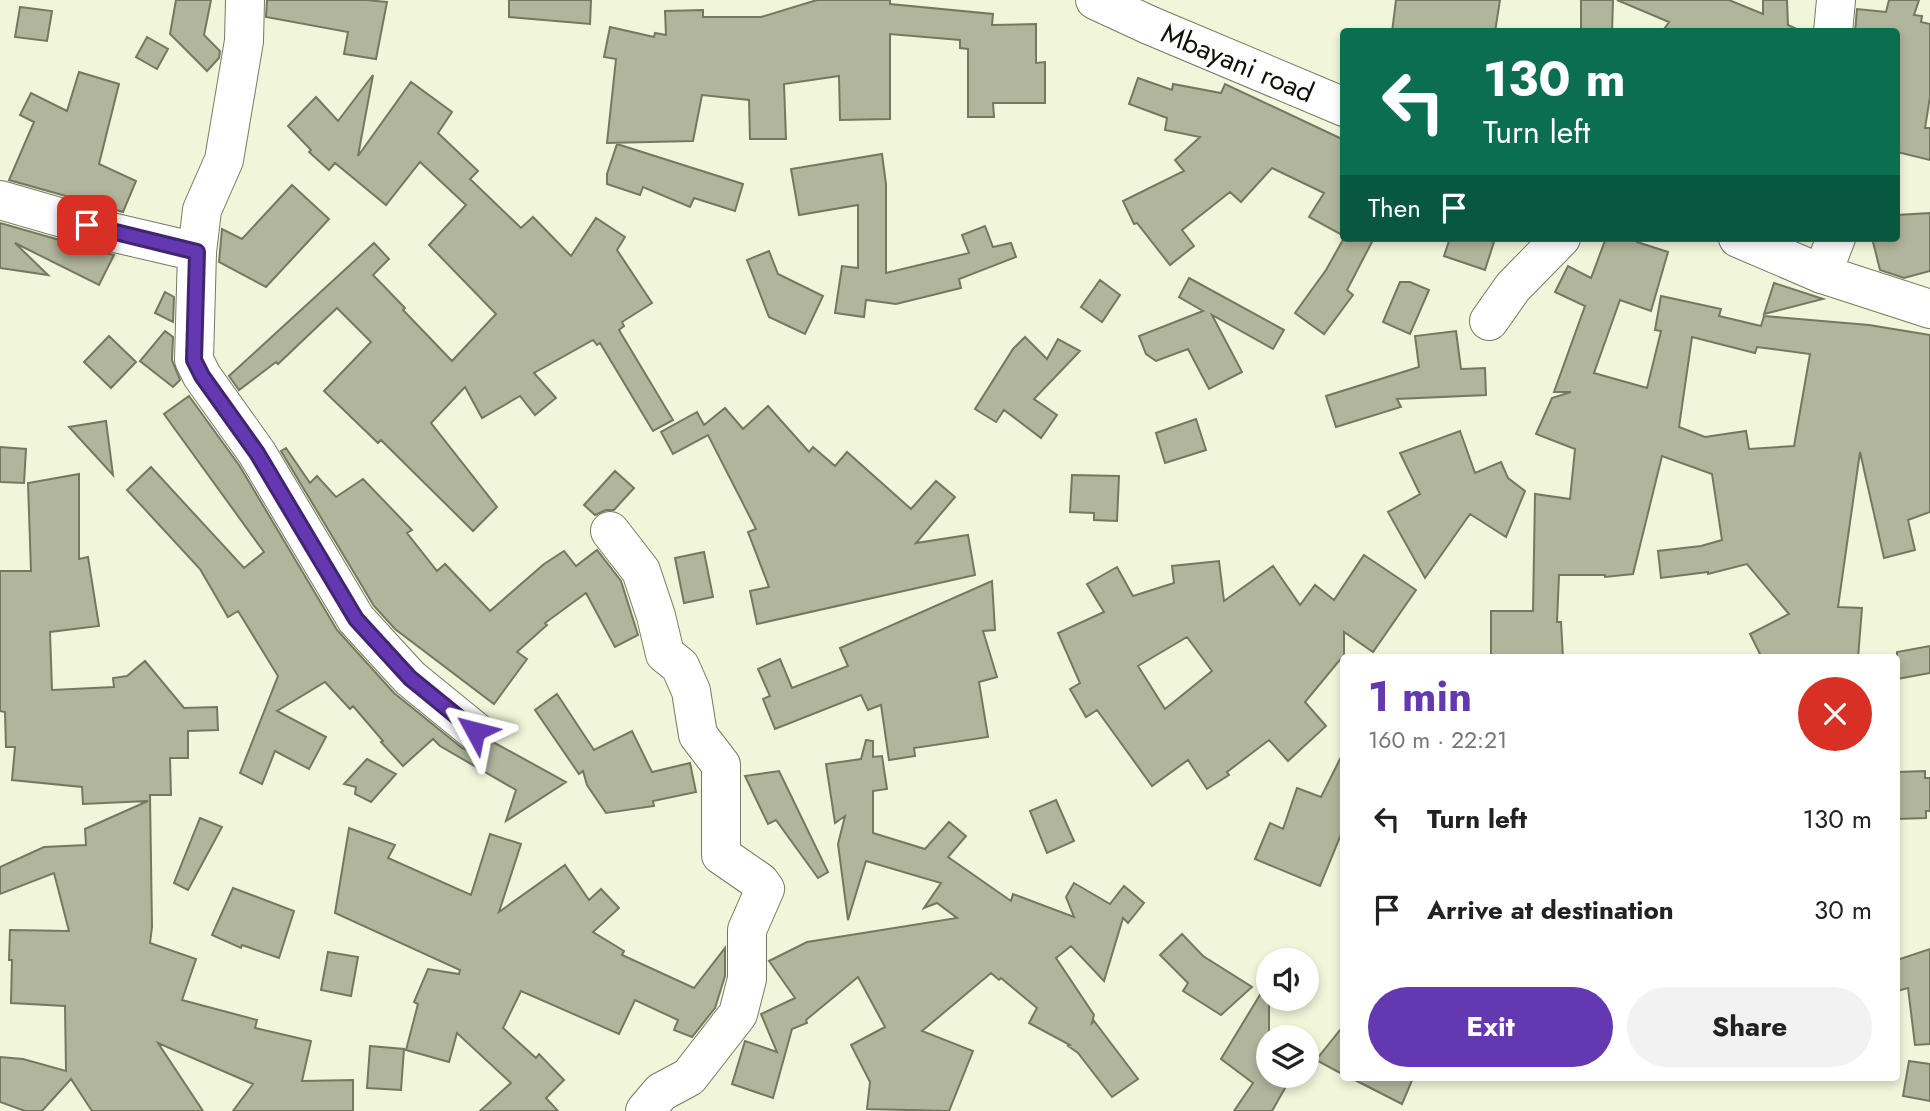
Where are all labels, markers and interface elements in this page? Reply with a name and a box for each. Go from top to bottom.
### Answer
street label: Mbayani road [1155,12,1321,113]
text: 130 m [1483,44,1626,114]
icon: left [1368,56,1459,147]
text: Turn left [1483,109,1590,155]
text: Then [1368,189,1421,227]
icon: arrive [1435,189,1473,227]
pin [57,195,117,255]
icon: arrive [68,206,106,244]
text: 1 min [1368,666,1472,727]
button: close [1798,677,1872,751]
position arrow [438,694,512,768]
text: 160 m · 22:21 [1368,723,1507,757]
icon: left [1368,800,1406,838]
text: Turn left [1427,800,1527,838]
text: 130 m [1802,800,1872,838]
icon: arrive [1368,891,1406,929]
text: Arrive at destination [1427,891,1674,929]
text: 30 m [1814,891,1872,929]
map controls [1256,948,1319,1088]
button: sound [1256,948,1319,1011]
button: Exit [1368,987,1613,1067]
button: Share [1627,987,1872,1067]
button: layers [1256,1025,1319,1088]

